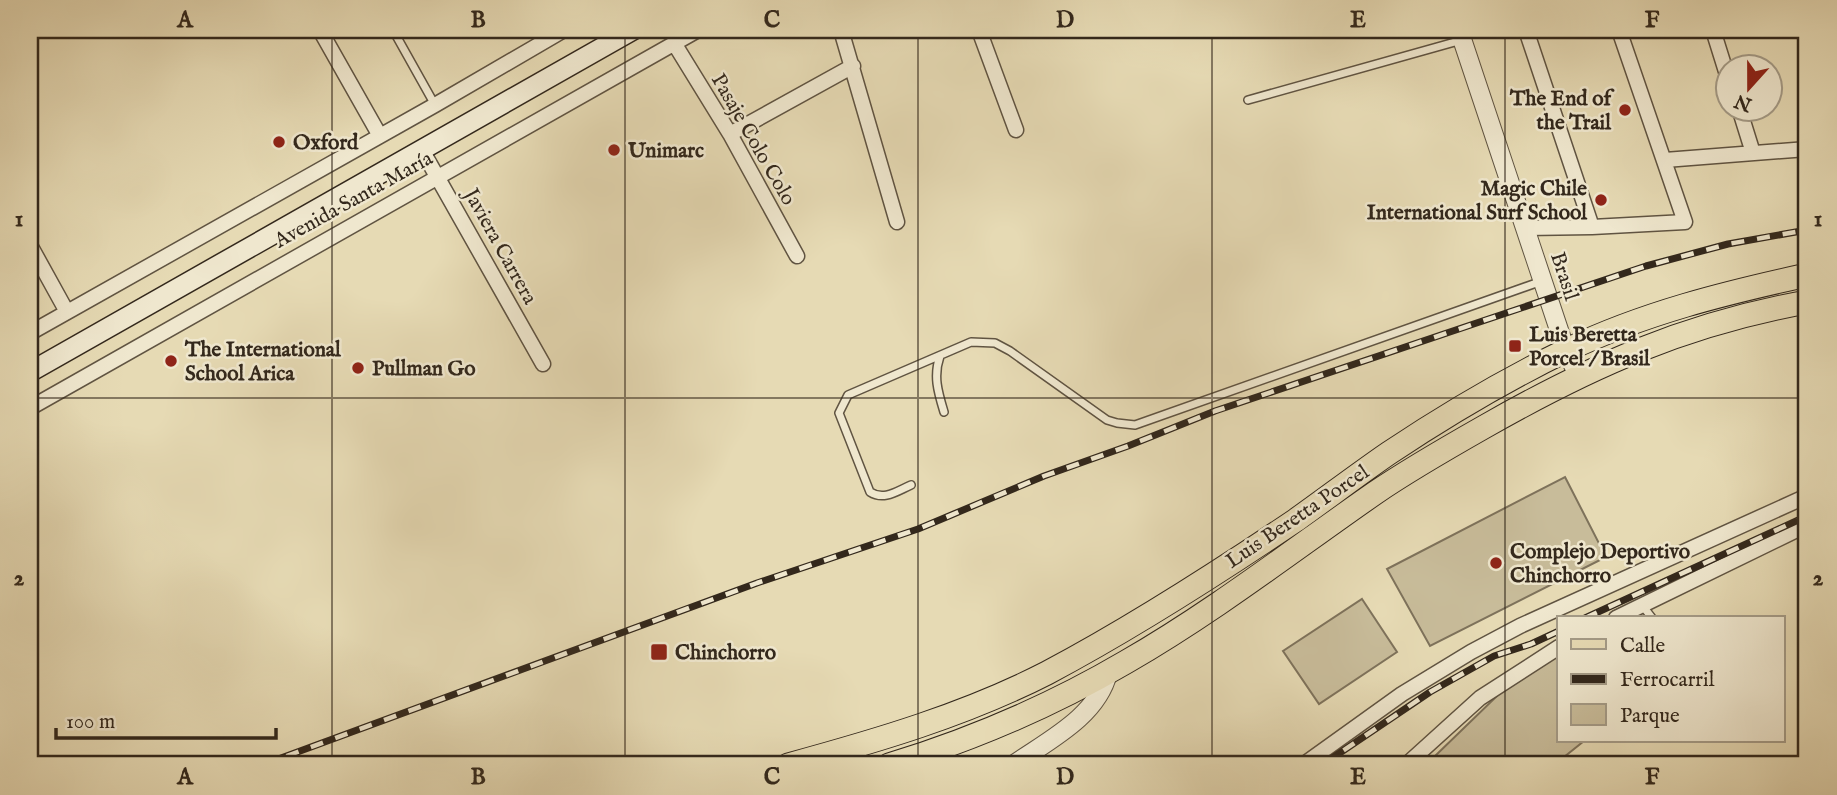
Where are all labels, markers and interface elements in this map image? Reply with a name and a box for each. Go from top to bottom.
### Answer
text: A [176,6,194,35]
text: B [470,6,486,35]
text: C [764,6,781,35]
text: D [1056,6,1074,35]
text: E [1350,6,1366,35]
text: F [1645,6,1660,35]
north arrow [1714,52,1784,122]
street label: Pasaje Colo Colo [704,69,801,210]
place label: The End of the Trail [1509,86,1614,137]
text: N [1731,88,1757,117]
marker: The End of the Trail [1617,102,1633,118]
place label: Oxford [293,130,359,157]
marker: Oxford [271,134,287,150]
place label: Unimarc [627,138,704,165]
marker: Unimarc [606,142,622,158]
street label: Avenida Santa María [269,145,439,256]
place label: Magic Chile International Surf School [1367,176,1588,227]
street label: Javiera Carrera [456,182,543,310]
marker: Magic Chile International Surf School [1593,192,1609,208]
text: 1 [15,205,23,234]
text: 1 [1814,205,1822,234]
street label: Brasil [1543,249,1584,304]
place label: Luis Beretta Porcel / Brasil [1529,322,1651,373]
place label: The International School Arica [184,337,342,388]
marker: Luis Beretta Porcel / Brasil [1507,338,1523,354]
marker: The International School Arica [163,353,179,369]
place label: Pullman Go [372,356,476,383]
marker: Pullman Go [350,360,366,376]
street label: Luis Beretta Porcel [1221,459,1375,575]
place label: Complejo Deportivo Chinchorro [1510,539,1691,590]
marker: Complejo Deportivo Chinchorro [1488,555,1504,571]
text: 2 [14,564,25,593]
text: 2 [1813,564,1824,593]
legend [1557,616,1784,742]
text: Calle [1620,633,1665,660]
place label: Chinchorro [675,640,777,667]
marker: Chinchorro [649,642,669,662]
text: Ferrocarril [1620,667,1715,694]
scale bar [56,697,276,741]
text: Parque [1620,703,1680,730]
text: 100 m [66,709,115,736]
text: A [176,763,194,792]
text: B [470,763,486,792]
text: C [764,763,781,792]
text: D [1056,763,1074,792]
text: E [1350,763,1366,792]
text: F [1645,763,1660,792]

